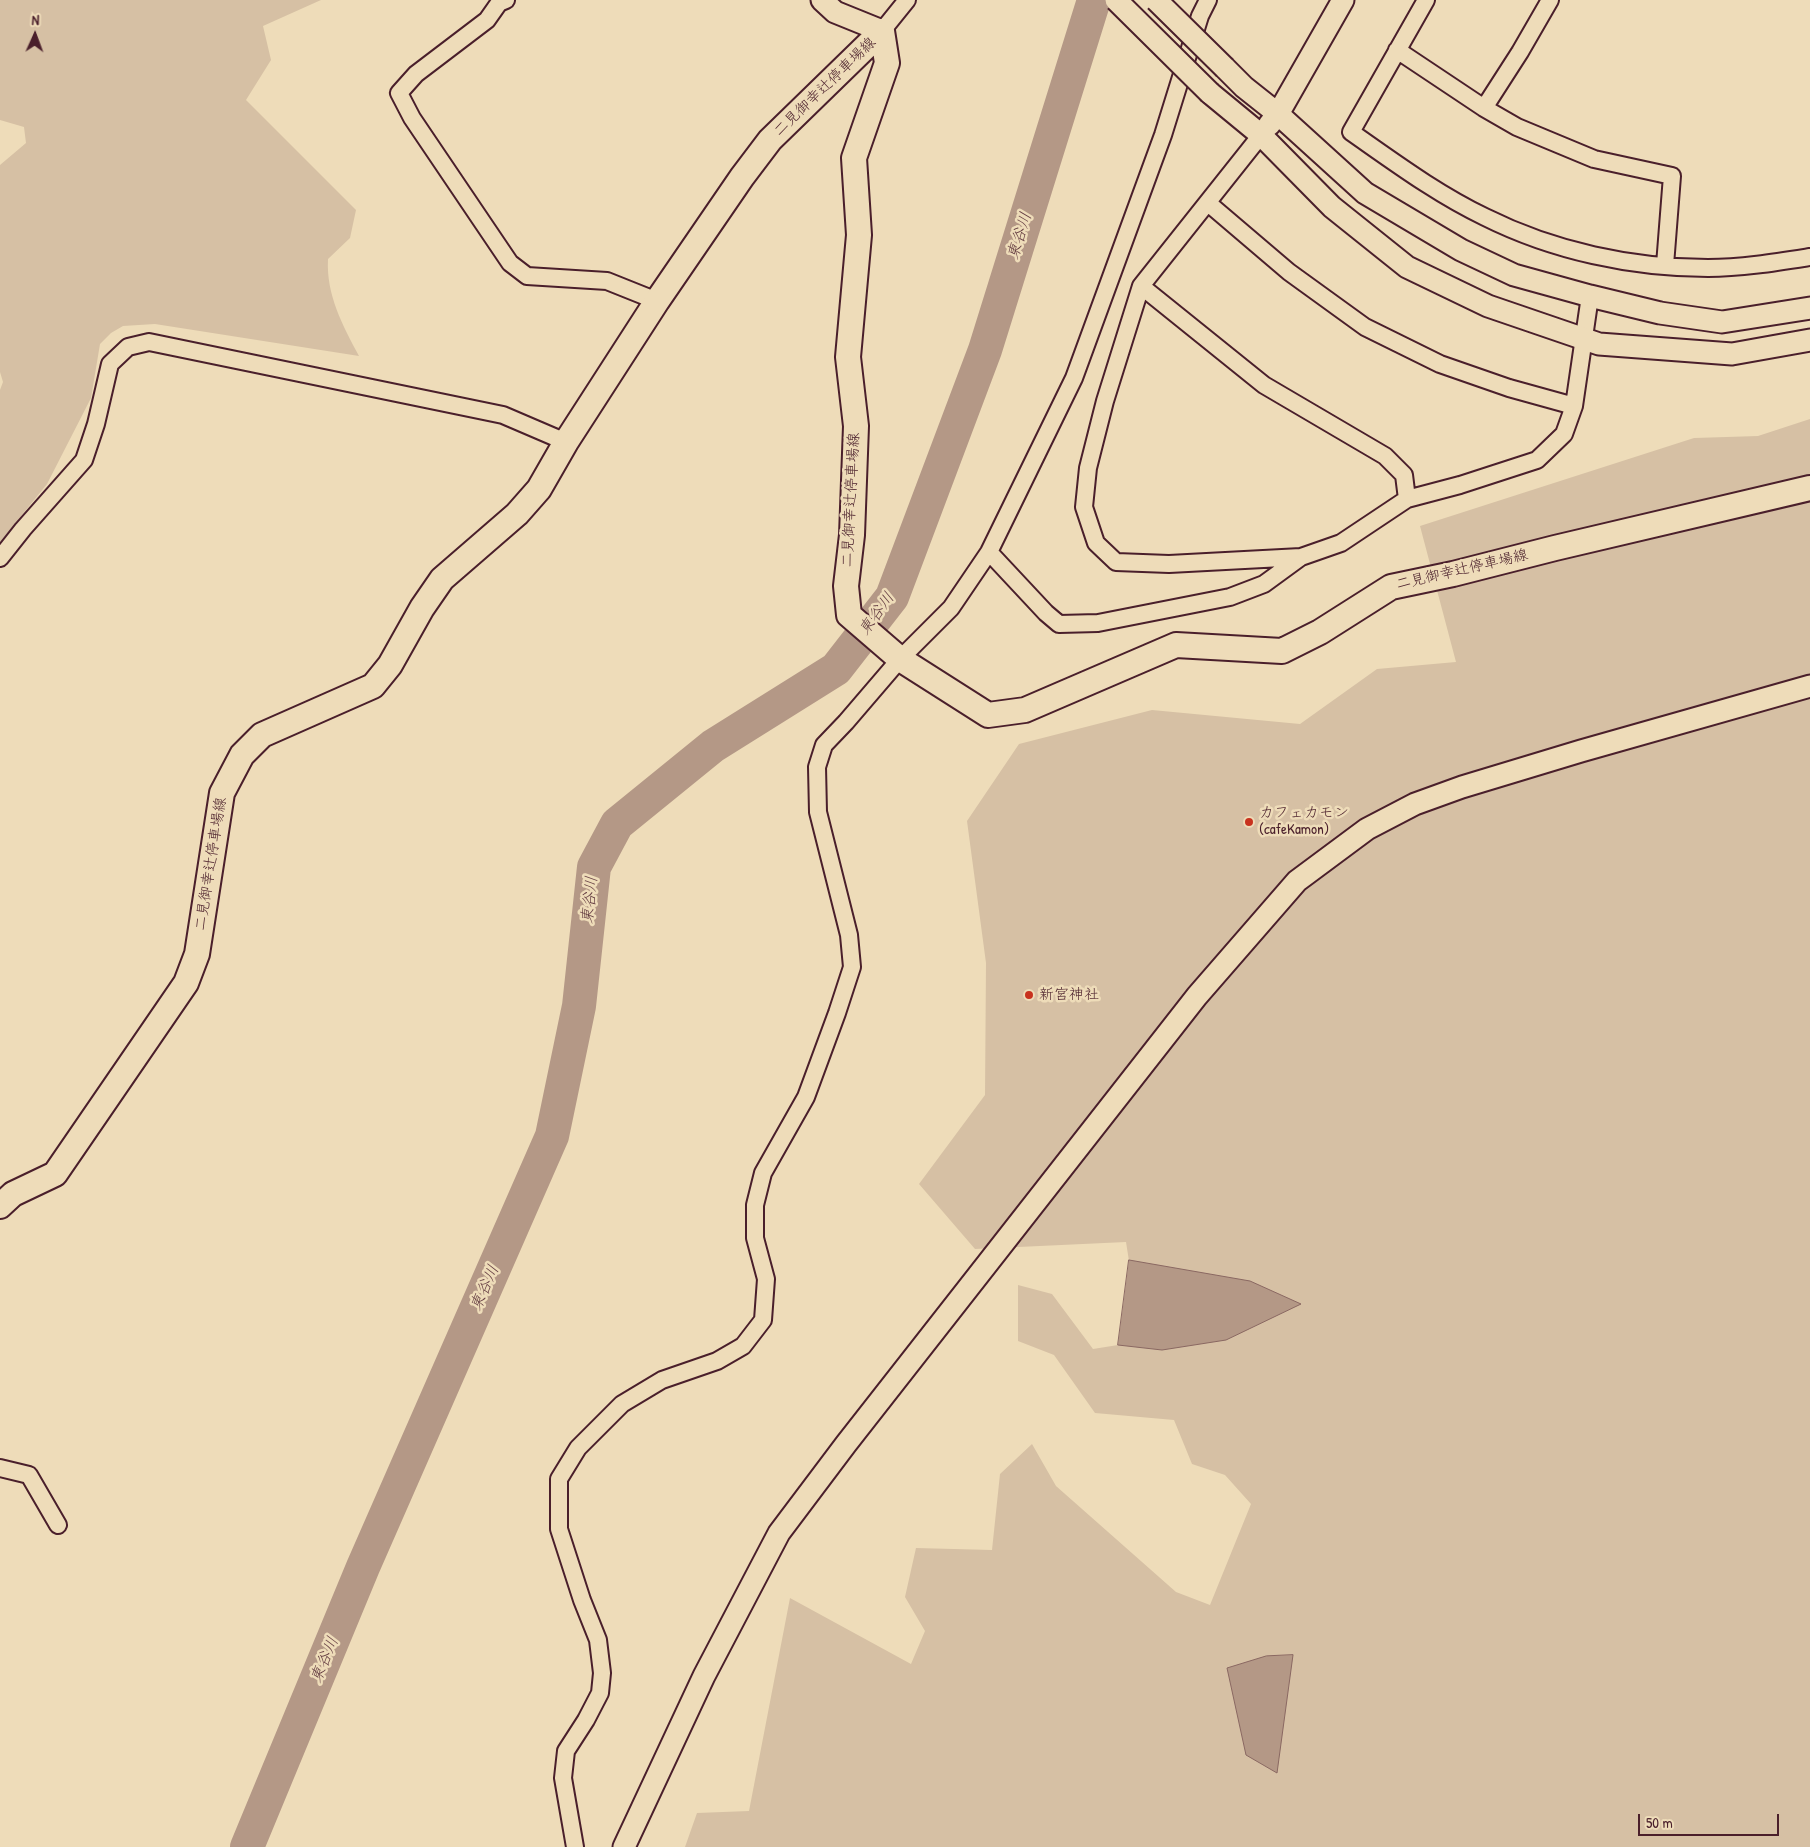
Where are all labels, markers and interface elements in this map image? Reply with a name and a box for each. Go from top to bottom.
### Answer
north arrow [10,10,60,60]
text: N [31,10,40,29]
street label: 二見御幸辻停車場線 [770,34,880,140]
water label: 東谷川 [1004,210,1036,262]
street label: 二見御幸辻停車場線 [838,432,864,568]
street label: 二見御幸辻停車場線 [1394,546,1530,594]
water label: 東谷川 [855,589,899,639]
street label: 二見御幸辻停車場線 [192,796,230,932]
place label: カフェカモン (cafeKamon) [1259,804,1349,839]
marker: カフェカモン (cafeKamon) [1243,816,1255,828]
water label: 東谷川 [578,875,602,925]
place label: 新宮神社 [1039,986,1099,1004]
marker: 新宮神社 [1023,989,1035,1001]
water label: 東谷川 [466,1262,504,1314]
water label: 東谷川 [307,1634,343,1686]
scale bar [1640,1804,1781,1836]
text: 50 m [1646,1812,1673,1833]

